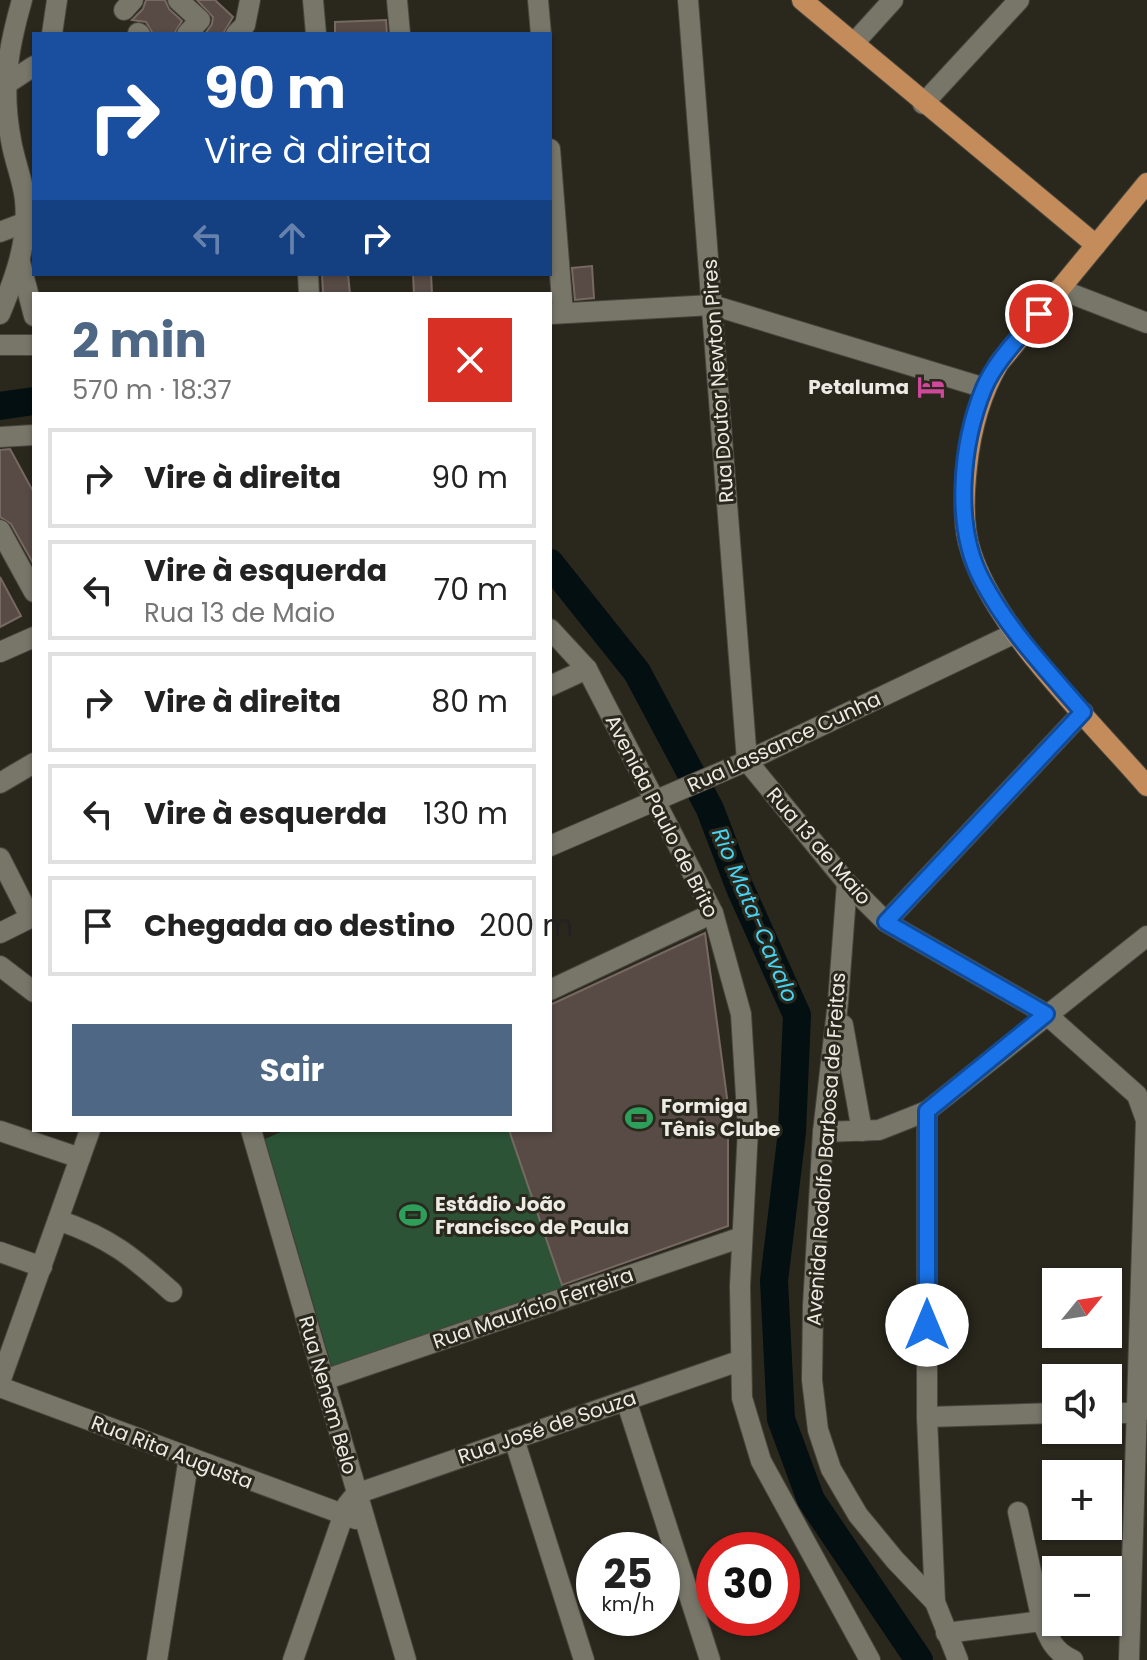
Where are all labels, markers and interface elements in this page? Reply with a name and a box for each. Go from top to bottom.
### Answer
text: 90 m [204,49,346,128]
icon: right [72,64,176,168]
text: Vire à direita [204,125,432,176]
icon: left [186,216,230,260]
icon: ahead [270,216,314,260]
icon: right [354,216,398,260]
street label: Rua Doutor Newton Pires [696,258,740,504]
pin [1005,280,1073,348]
icon: arrive [1017,292,1061,336]
text: 2 min [72,307,207,374]
button: close [428,318,512,402]
text: 570 m · 18:37 [72,372,232,408]
hotel icon: Petaluma [916,372,946,402]
place label: Petaluma [808,373,909,401]
icon: right [76,456,120,500]
text: Vire à direita [144,456,341,499]
text: 90 m [431,456,508,499]
text: Vire à esquerda [144,549,387,592]
icon: left [76,568,120,612]
text: 70 m [434,568,508,611]
text: Rua 13 de Maio [144,595,335,631]
icon: right [76,680,120,724]
text: Vire à direita [144,680,341,723]
text: 80 m [431,680,508,723]
street label: Rua Lassance Cunha [683,685,885,799]
street label: Avenida Paulo de Brito [599,710,725,922]
street label: Rua 13 de Maio [760,781,878,911]
icon: left [76,792,120,836]
text: Vire à esquerda [144,792,387,835]
text: 130 m [423,792,508,835]
water label: Rio Mata-Cavalo [704,823,806,1007]
icon: arrive [76,904,120,948]
text: Chegada ao destino [144,904,455,947]
text: 200 m [479,904,573,947]
street label: Avenida Rodolfo Barbosa de Freitas [800,971,852,1327]
button: Sair [72,1024,512,1116]
place label: Formiga Tênis Clube [661,1092,780,1143]
sports icon: Formiga Tênis Clube [624,1103,654,1133]
place label: Estádio João Francisco de Paula [435,1190,629,1241]
sports icon: Estádio João Francisco de Paula [398,1200,428,1230]
street label: Rua Maurício Ferreira [429,1260,637,1356]
north arrow [1042,1268,1122,1348]
map controls [1042,1268,1122,1636]
position arrow [885,1283,969,1367]
street label: Rua Nenem Belo [292,1312,364,1478]
button: sound [1042,1364,1122,1444]
street label: Rua José de Souza [454,1383,640,1471]
street label: Rua Rita Augusta [87,1408,257,1496]
button: + [1042,1460,1122,1540]
speed limit sign: 30 [696,1532,800,1636]
text: 25 [604,1546,652,1602]
button: − [1042,1556,1122,1636]
text: km/h [601,1590,655,1618]

